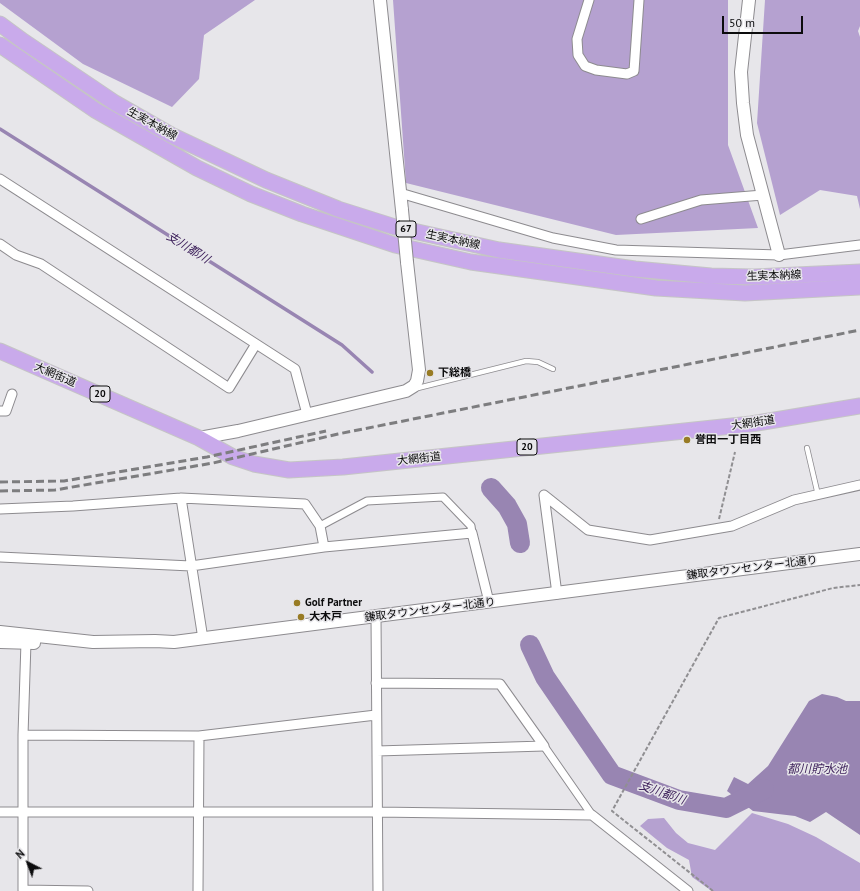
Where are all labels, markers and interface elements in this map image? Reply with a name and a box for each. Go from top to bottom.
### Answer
scale bar [724,8,805,34]
text: 50 m [729,15,755,30]
street label: 生実本納線 [125,105,179,143]
road number: 67 [396,221,416,237]
street label: 生実本納線 [425,228,481,252]
water label: 支川都川 [164,229,212,267]
street label: 生実本納線 [746,268,802,284]
street label: 大網街道 [32,360,78,390]
place label: 下総橋 [438,366,471,380]
marker: 下総橋 [425,368,435,378]
road number: 20 [90,386,110,402]
street label: 大網街道 [730,413,776,433]
place label: 誉田一丁目西 [695,433,761,447]
marker: 誉田一丁目西 [682,435,692,445]
road number: 20 [517,439,537,455]
street label: 大網街道 [396,450,442,468]
street label: 鎌取タウンセンター北通り [686,553,818,583]
street label: 鎌取タウンセンター北通り [364,595,496,625]
place label: Golf Partner [305,596,362,610]
marker: Golf Partner [292,598,302,608]
place label: 大木戸 [309,610,342,624]
marker: 大木戸 [296,612,306,622]
water label: 都川貯水池 [787,763,847,777]
water label: 支川都川 [637,778,687,808]
north arrow [8,843,48,883]
text: N [13,846,27,862]

